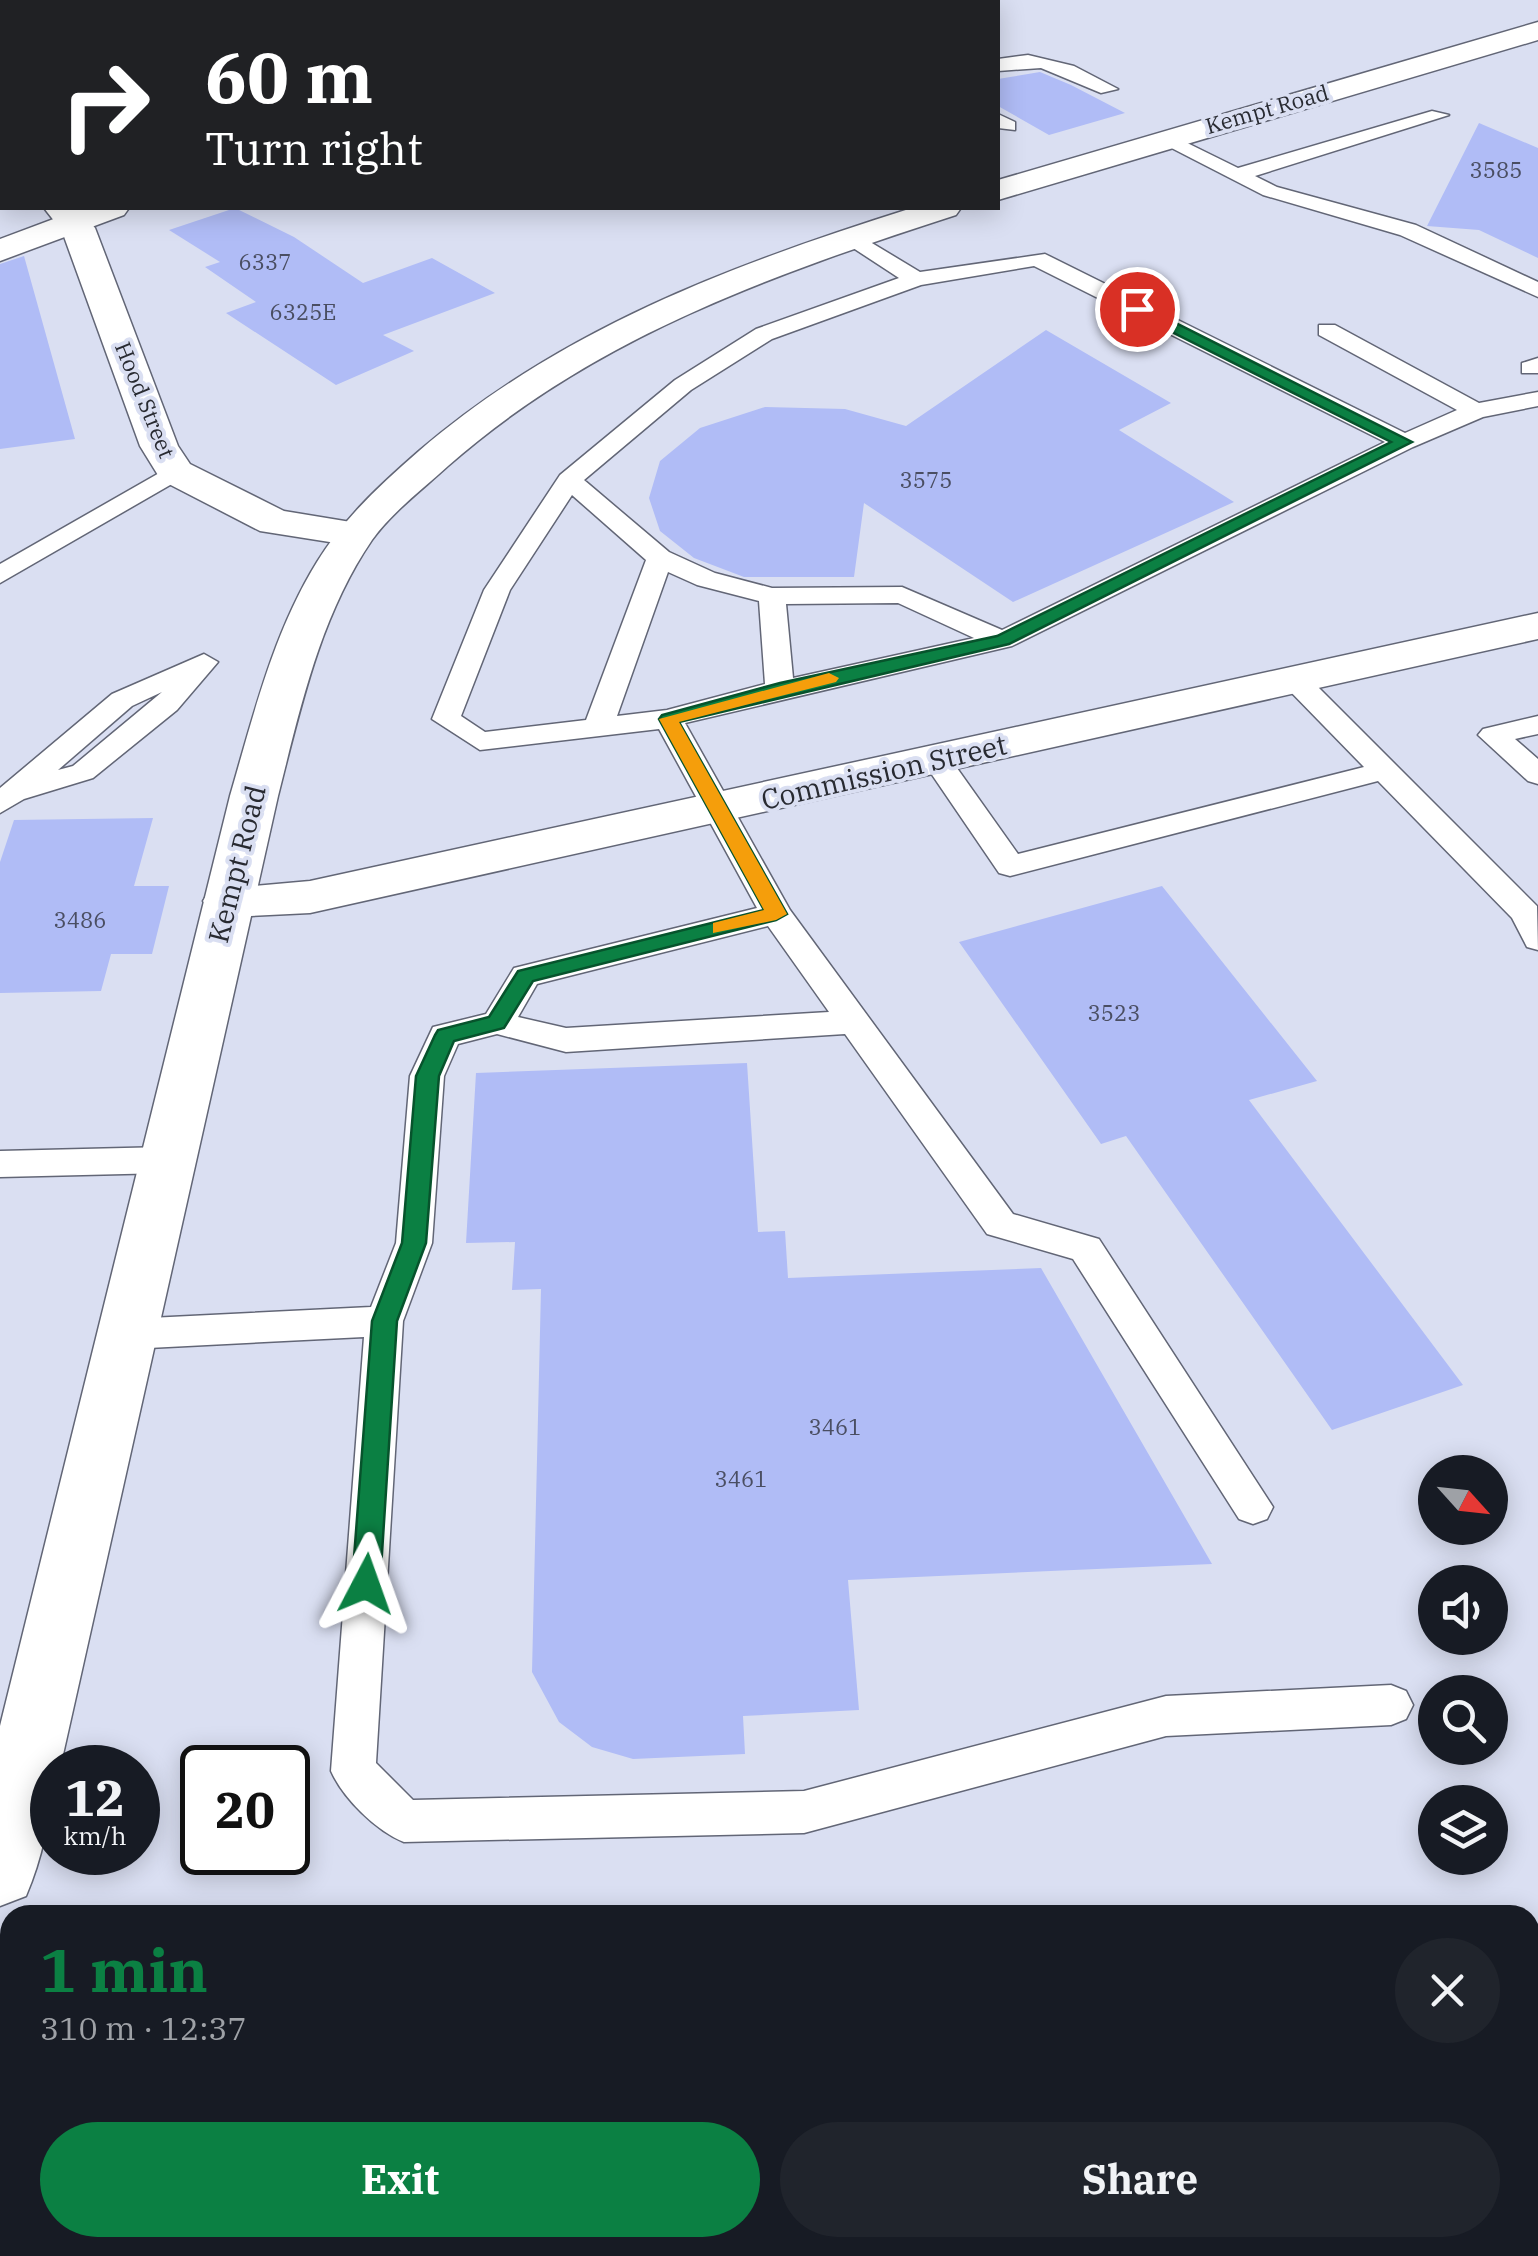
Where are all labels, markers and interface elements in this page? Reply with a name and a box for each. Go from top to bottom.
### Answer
text: 60 m [205,31,373,122]
icon: right [40,40,170,170]
street label: Kempt Road [1202,77,1332,140]
text: Turn right [205,119,423,177]
house number: 3585 [1470,155,1522,184]
house number: 6337 [239,247,291,276]
pin [1095,267,1180,352]
icon: arrive [1110,282,1165,337]
house number: 6325E [270,297,336,326]
street label: Hood Street [109,337,182,462]
house number: 3575 [900,465,952,494]
street label: Commission Street [758,725,1010,818]
street label: Kempt Road [199,781,274,947]
house number: 3486 [54,905,106,934]
house number: 3523 [1088,998,1140,1027]
house number: 3461 [809,1412,861,1441]
north arrow [1418,1455,1508,1545]
map controls [1418,1455,1508,1875]
house number: 3461 [715,1464,767,1493]
position arrow [314,1532,418,1636]
button: sound [1418,1565,1508,1655]
button: search [1418,1675,1508,1765]
speed limit sign: 20 [180,1745,310,1875]
text: 12 [65,1765,125,1830]
button: layers [1418,1785,1508,1875]
text: km/h [63,1819,127,1852]
text: 1 min [40,1930,208,2009]
button: close [1395,1938,1500,2043]
text: 310 m · 12:37 [40,2007,247,2049]
button: Exit [40,2122,760,2237]
button: Share [780,2122,1500,2237]

